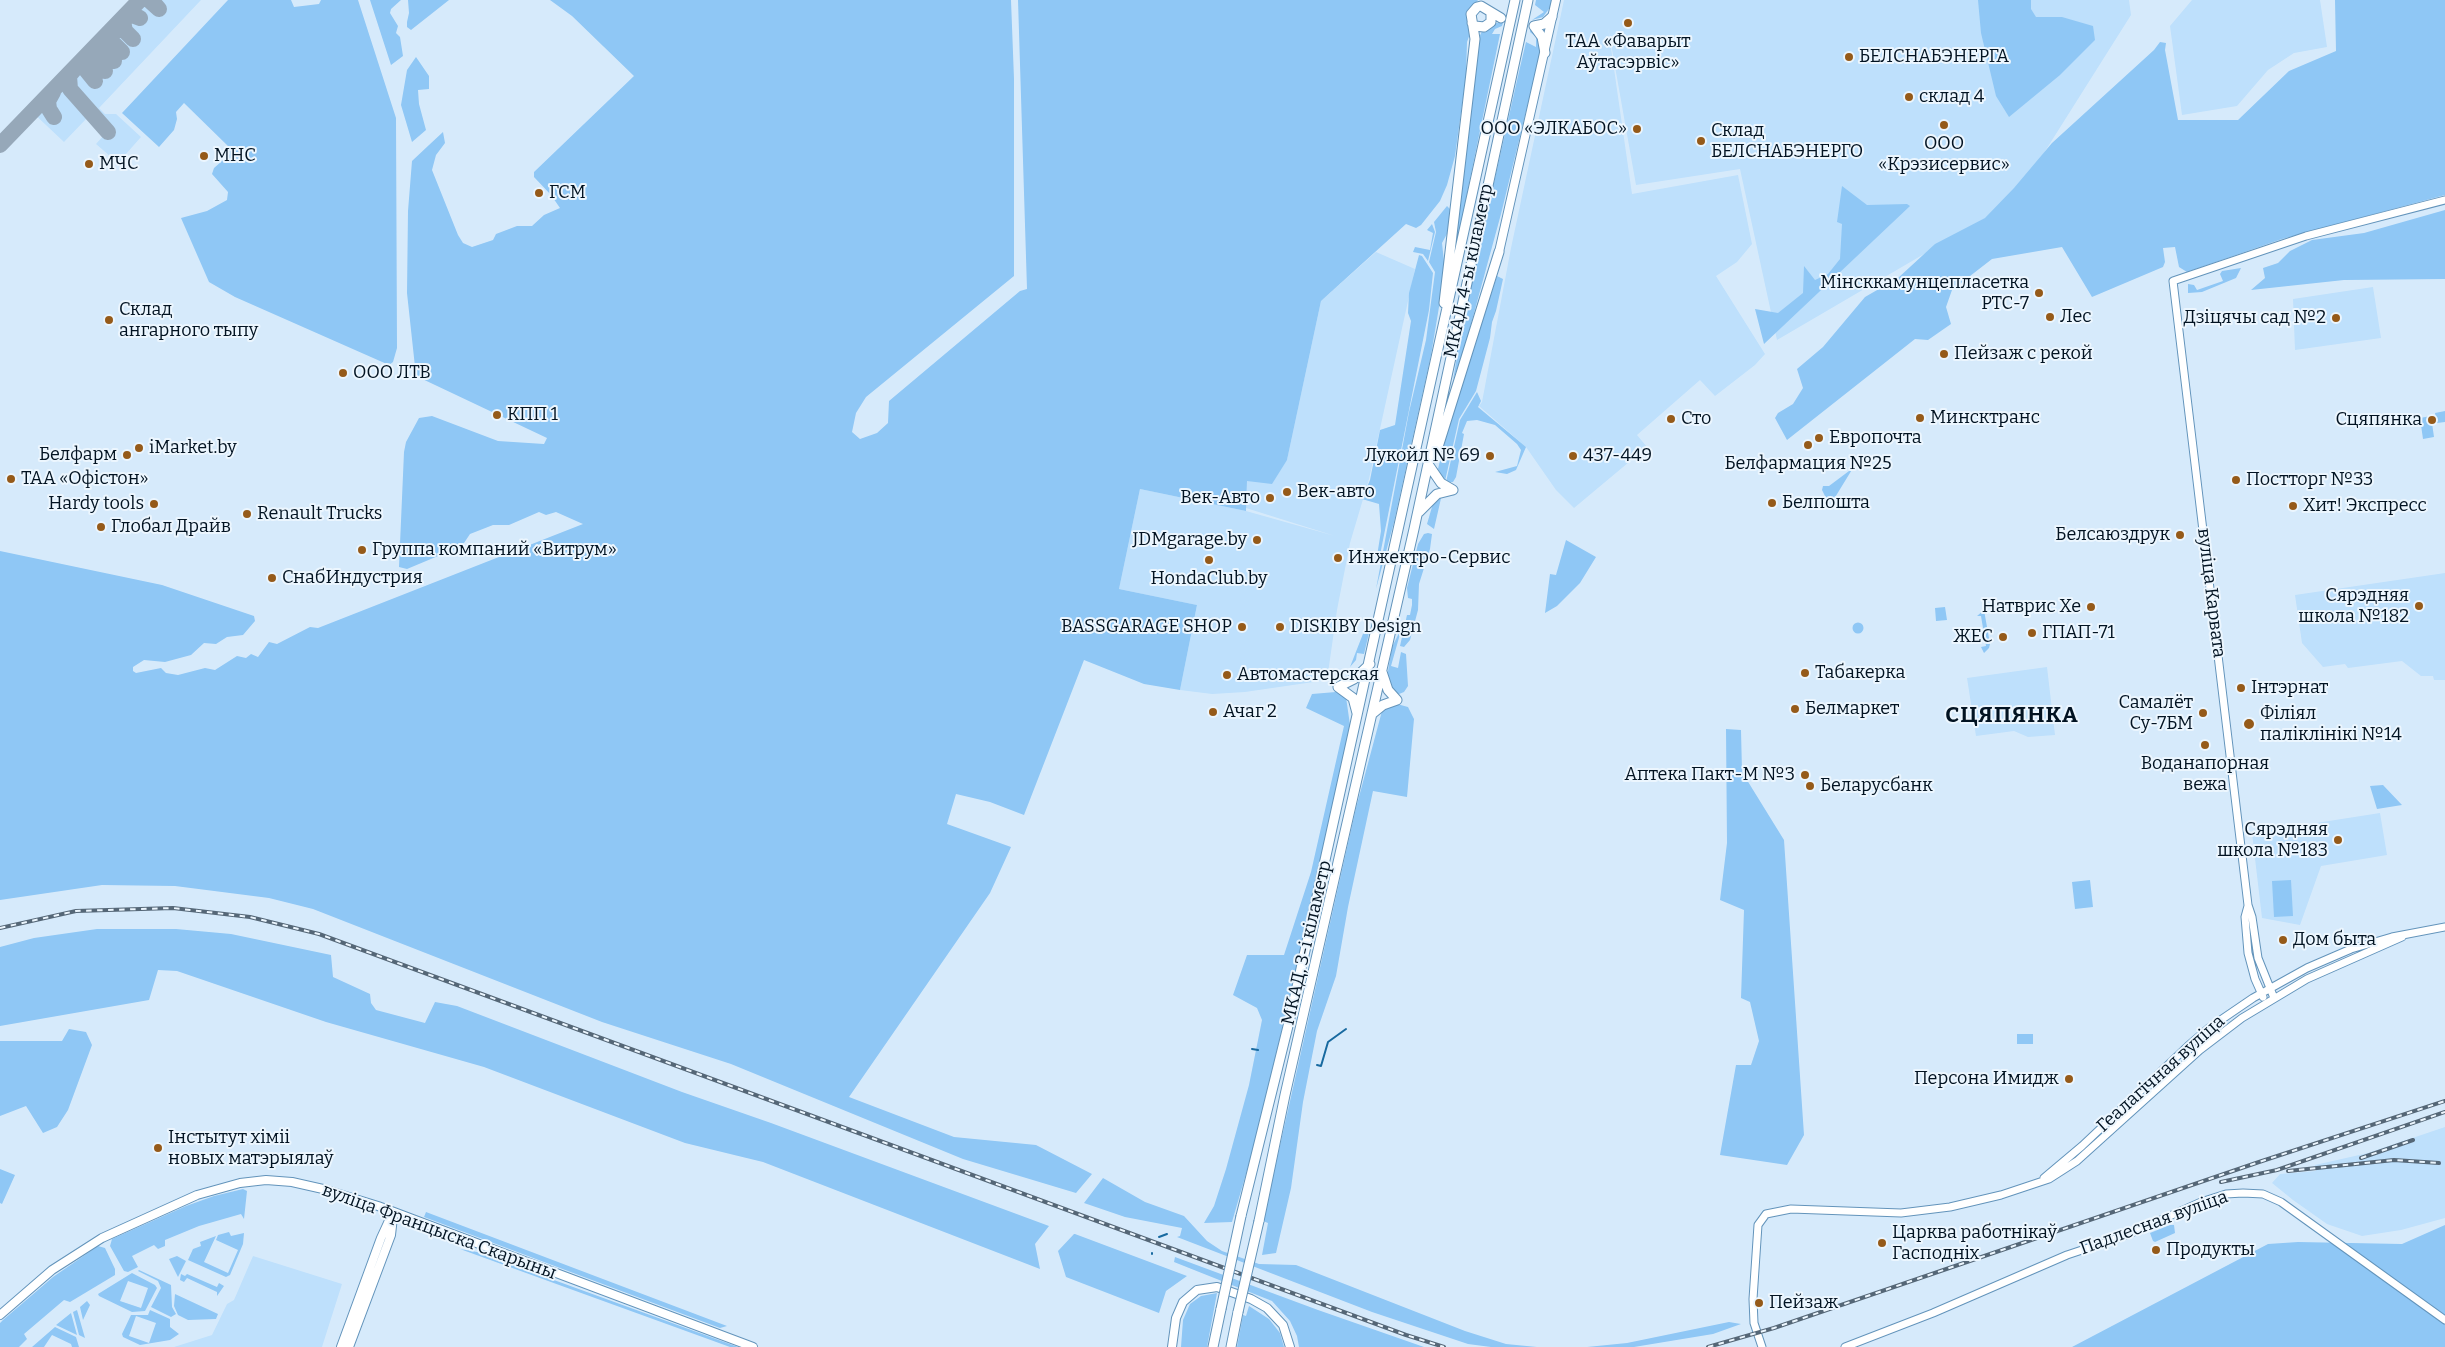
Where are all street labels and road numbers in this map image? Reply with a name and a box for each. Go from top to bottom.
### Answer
street label: МКАД, 4-ы кіламетр [1440,182,1498,360]
street label: вуліца Карвата [2192,527,2230,659]
street label: МКАД, 3-і кіламетр [1278,859,1336,1027]
street label: Геалагічная вуліца [2093,1011,2229,1137]
street label: вуліца Францыска Скарыны [319,1180,559,1284]
street label: Падлесная вуліца [2077,1186,2231,1260]

